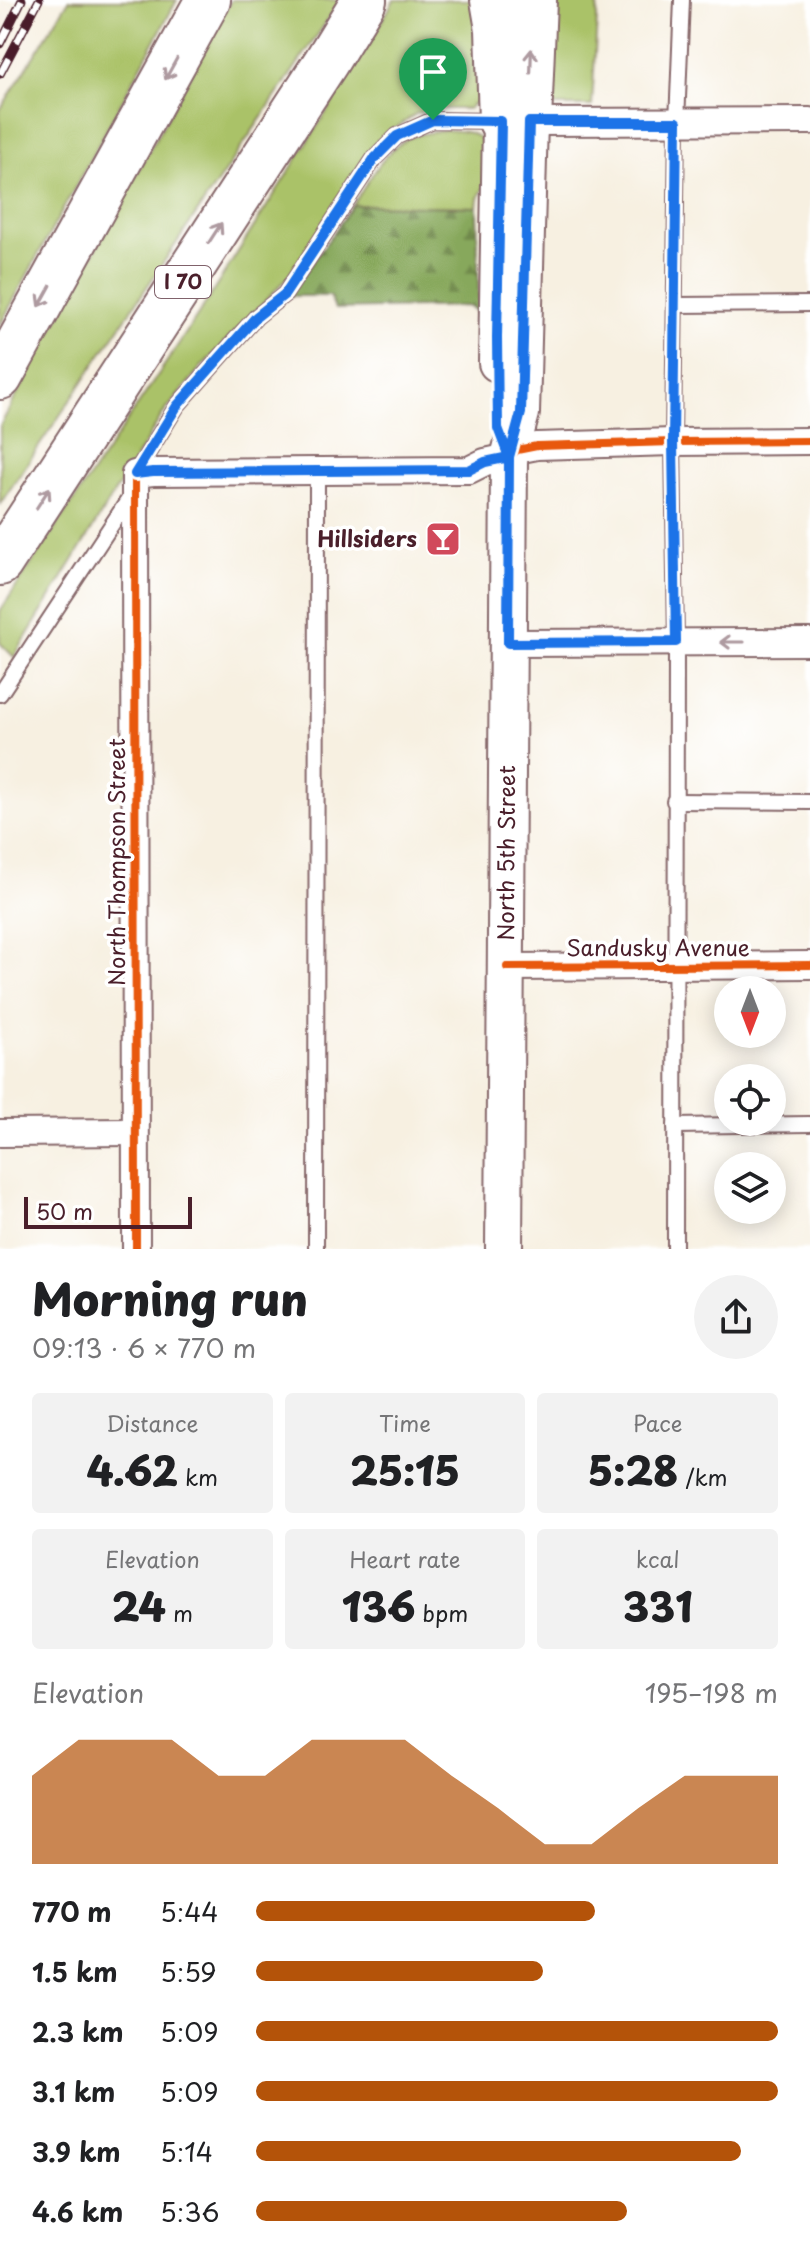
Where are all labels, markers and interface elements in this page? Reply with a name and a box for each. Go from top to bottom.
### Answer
pin [399,38,467,120]
one-way arrow [523,48,538,75]
icon: arrive [411,50,455,94]
one-way arrow [163,56,178,80]
one-way arrow [207,222,223,245]
road number: I 70 [155,266,211,298]
one-way arrow [37,284,53,307]
one-way arrow [34,487,51,509]
bar icon: Hillsiders [424,520,462,558]
place label: Hillsiders [317,521,417,554]
one-way arrow [719,634,746,650]
street label: North Thompson Street [99,738,132,986]
street label: North 5th Street [488,765,522,941]
street label: Sandusky Avenue [566,930,750,963]
north arrow [714,976,786,1048]
map controls [714,976,786,1224]
button: locate [714,1064,786,1136]
button: layers [714,1152,786,1224]
scale bar [24,1193,192,1229]
text: 50 m [36,1194,93,1227]
text: Morning run [32,1265,308,1331]
button: share [694,1275,778,1359]
text: 09:13 · 6 × 770 m [32,1328,256,1367]
text: Distance [106,1406,198,1439]
text: Time [379,1406,431,1439]
text: Pace [633,1406,682,1439]
text: 4.62 [87,1439,178,1500]
text: 25:15 [350,1439,460,1500]
text: 5:28 [588,1439,678,1500]
text: km [178,1460,218,1493]
text: /km [678,1460,728,1493]
text: Elevation [105,1542,200,1575]
text: Heart rate [349,1542,461,1575]
text: kcal [636,1542,680,1575]
text: 24 [112,1575,166,1636]
text: 136 [342,1575,415,1636]
text: 331 [623,1575,692,1636]
text: m [166,1596,193,1629]
text: bpm [415,1596,468,1629]
text: Elevation [32,1673,144,1712]
text: 195–198 m [645,1673,778,1712]
text: 770 m [32,1892,112,1931]
text: 5:44 [160,1892,219,1931]
text: 1.5 km [32,1952,118,1991]
text: 5:59 [160,1952,217,1991]
text: 2.3 km [32,2012,124,2051]
text: 5:09 [160,2012,218,2051]
text: 3.1 km [32,2072,115,2111]
text: 5:09 [160,2072,218,2111]
text: 3.9 km [32,2132,121,2171]
text: 5:14 [160,2132,213,2171]
text: 4.6 km [32,2192,123,2231]
text: 5:36 [160,2192,220,2231]

